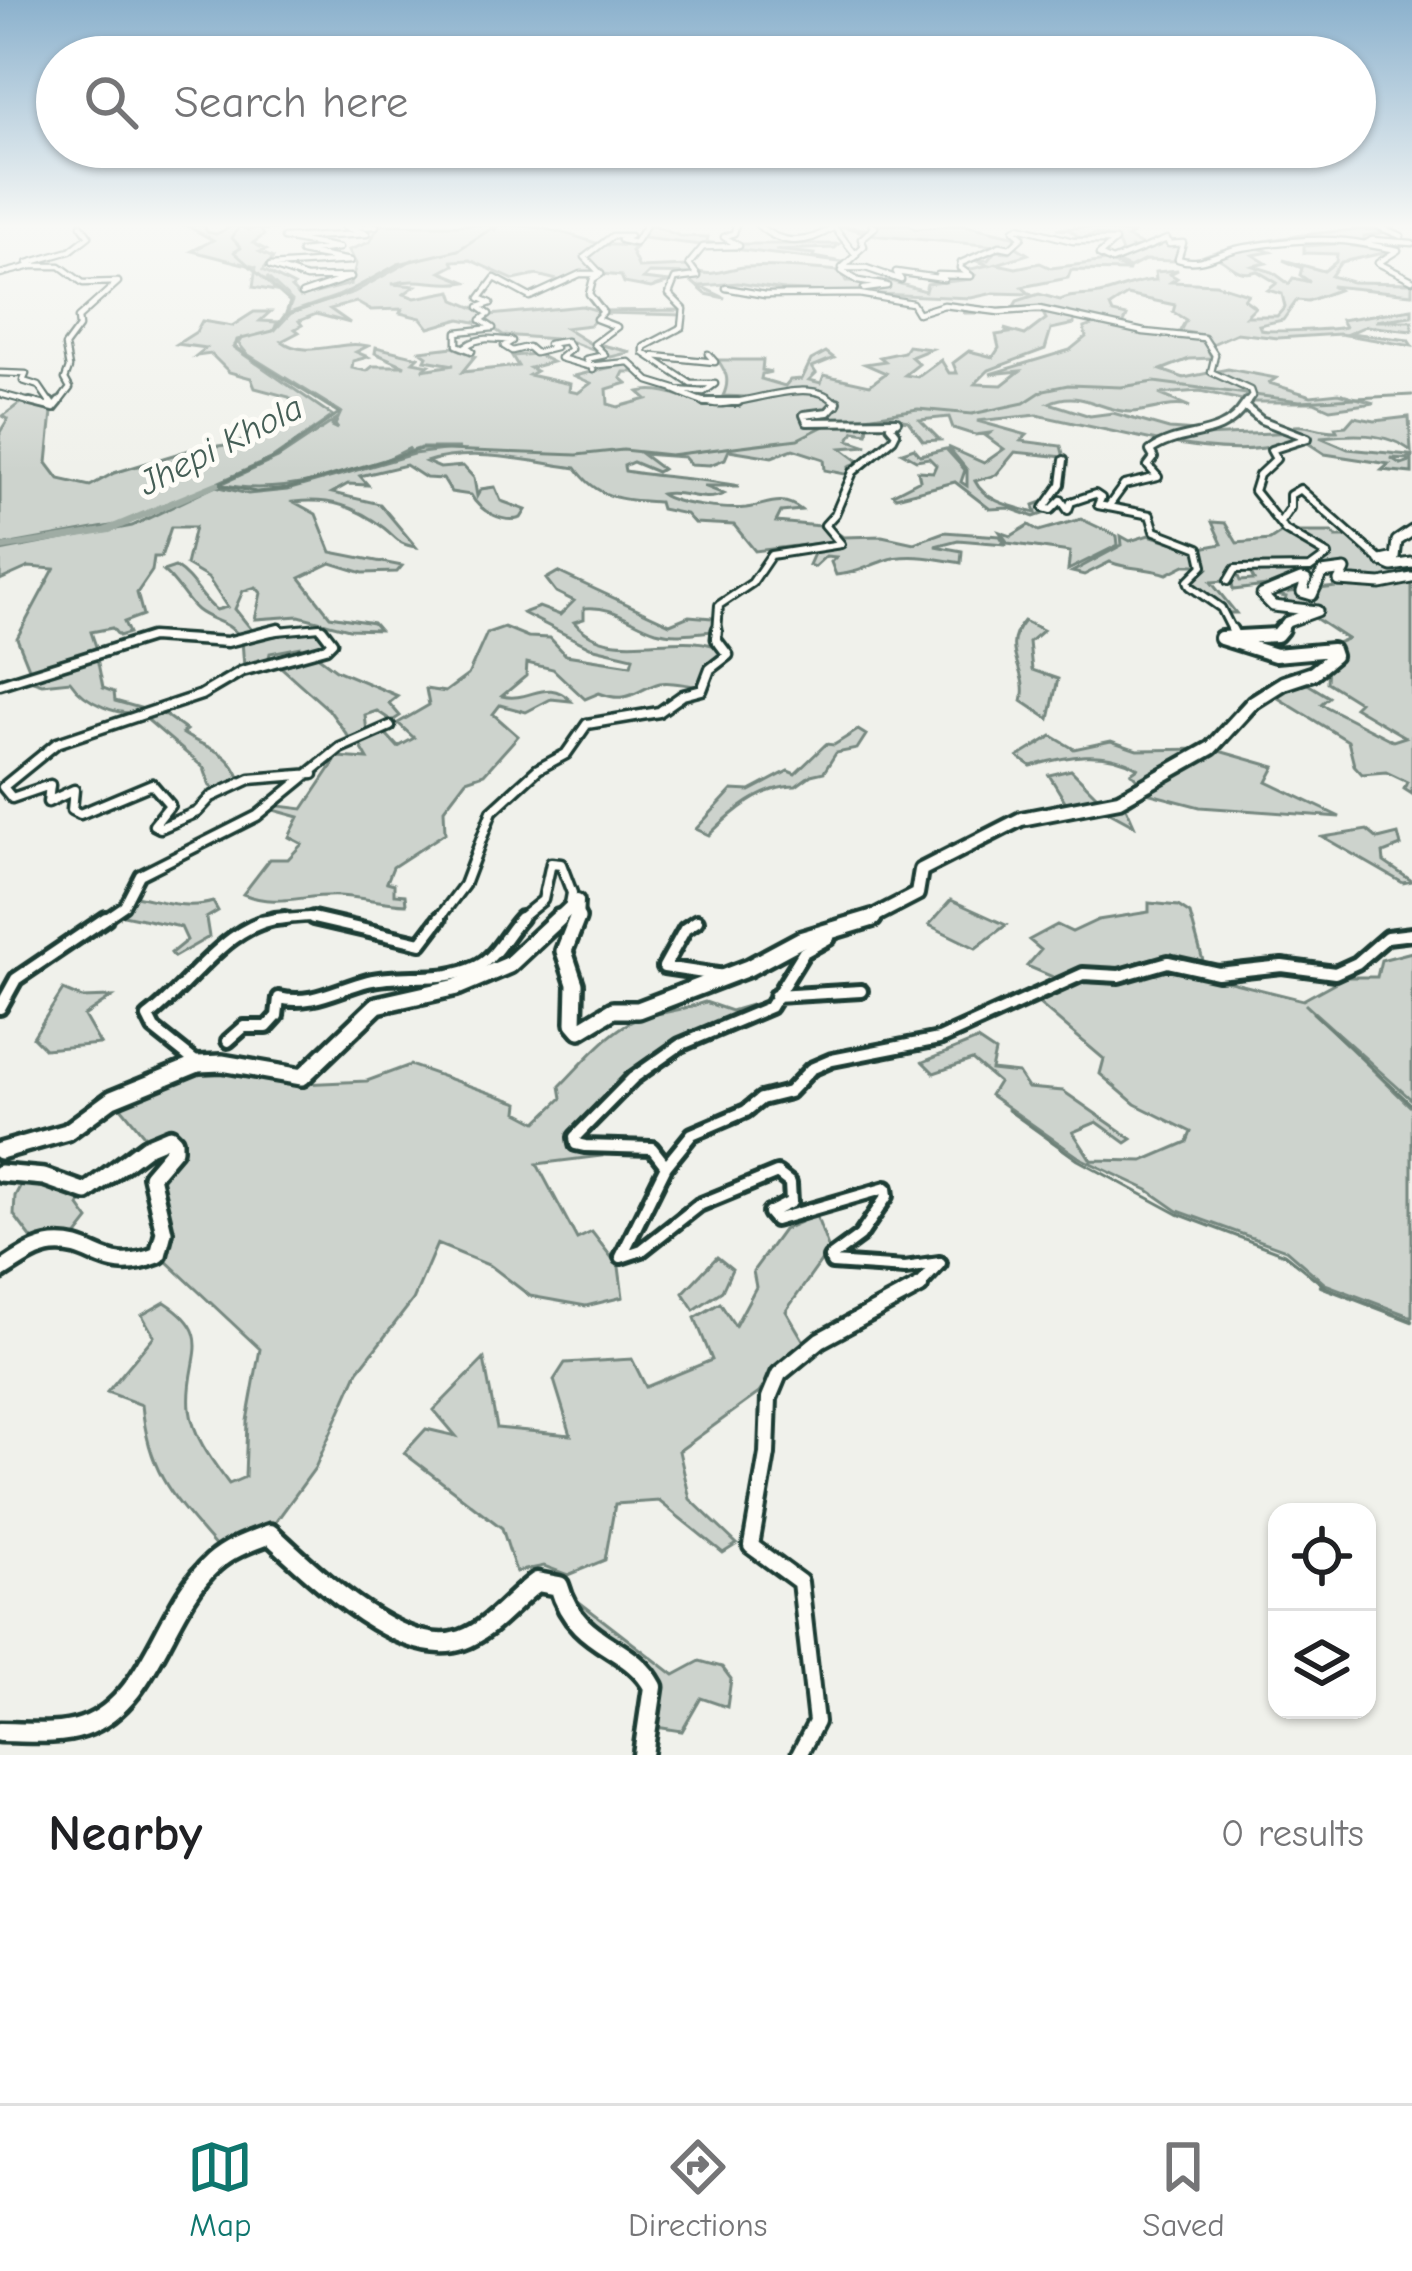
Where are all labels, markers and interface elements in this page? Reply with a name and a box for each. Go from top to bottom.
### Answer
search box [36,36,1376,168]
icon: search [78,69,144,135]
text: Search here [174,76,408,128]
water label: Jhepi Khola [131,387,309,504]
map controls [1268,1503,1376,1719]
button: locate [1268,1503,1376,1611]
button: layers [1268,1611,1376,1719]
text: Nearby [48,1804,202,1863]
text: 0 results [1221,1811,1364,1856]
tab: Map [187,2134,253,2244]
tab: Directions [628,2134,768,2244]
tab: Saved [1142,2134,1225,2244]

